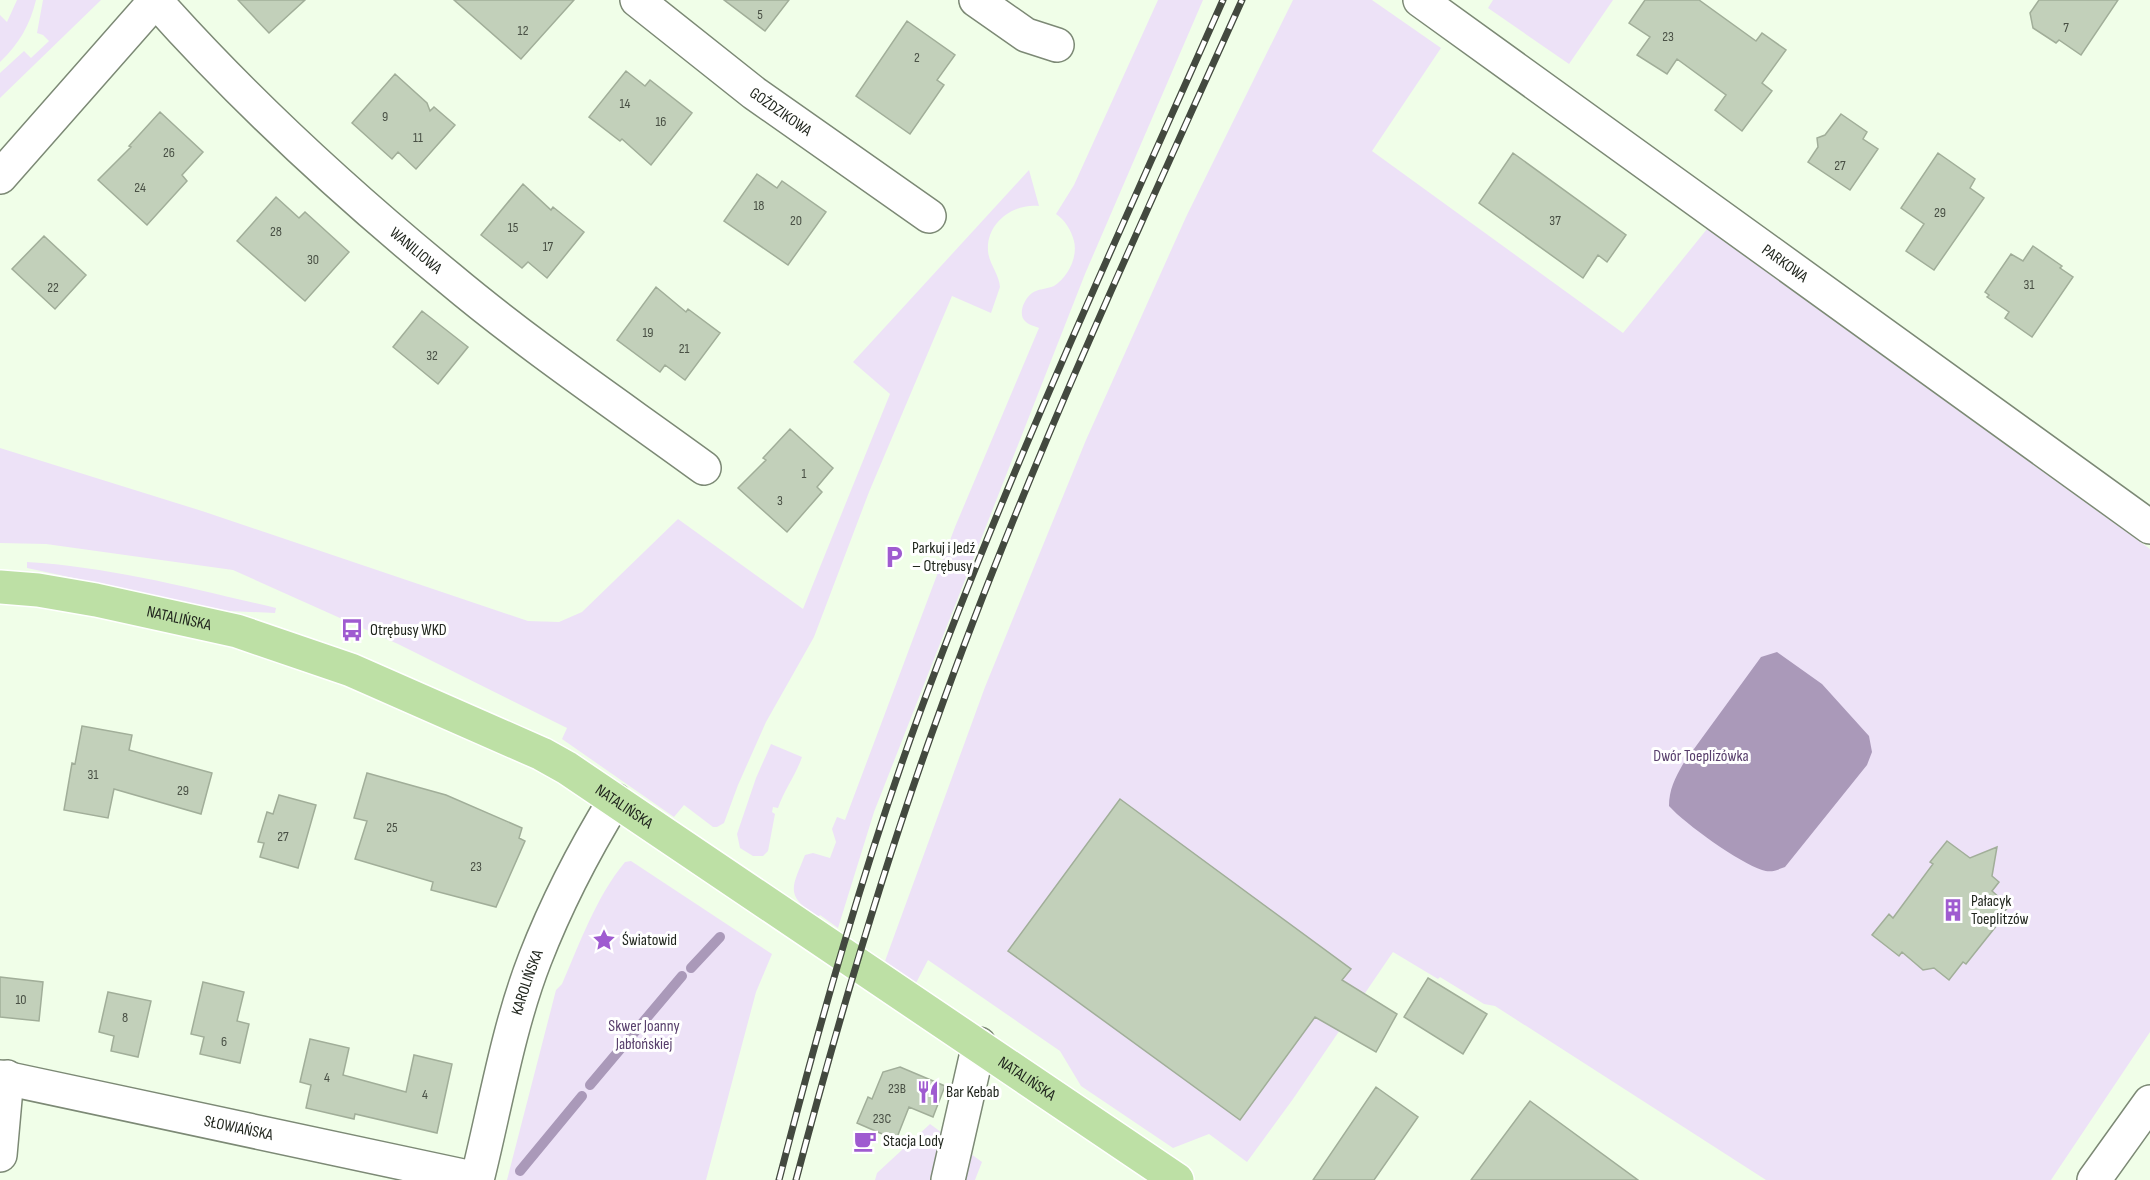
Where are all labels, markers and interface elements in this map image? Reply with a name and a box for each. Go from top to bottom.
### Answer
house number: 5 [757,6,763,23]
house number: 7 [2063,19,2069,36]
house number: 12 [518,22,529,39]
house number: 23 [1662,28,1674,45]
house number: 2 [914,49,920,66]
street label: GOŹDZIKOWA [746,83,816,140]
house number: 14 [620,95,631,112]
house number: 9 [382,108,388,125]
house number: 16 [655,113,667,130]
house number: 11 [413,129,423,146]
house number: 26 [163,144,175,161]
house number: 27 [1834,157,1846,174]
house number: 24 [134,179,146,196]
house number: 18 [753,197,765,214]
house number: 29 [1934,204,1946,221]
house number: 20 [790,212,802,229]
house number: 37 [1549,212,1561,229]
house number: 15 [508,219,519,236]
house number: 28 [270,223,282,240]
street label: WANILIOWA [386,223,446,278]
house number: 17 [543,238,554,255]
street label: PARKOWA [1758,240,1812,287]
house number: 30 [307,251,319,268]
house number: 31 [2024,276,2034,293]
house number: 22 [47,279,59,296]
house number: 19 [642,324,654,341]
house number: 21 [679,340,689,357]
house number: 32 [426,347,438,364]
house number: 1 [802,465,807,482]
house number: 3 [777,492,783,509]
place label: Parkuj i Jedź – Otrębusy [912,539,975,576]
parking icon: Parkuj i Jedź – Otrębusy [881,544,907,570]
street label: NATALIŃSKA [145,602,213,635]
bus stop icon: Otrębusy WKD [339,617,365,643]
place label: Otrębusy WKD [370,621,447,640]
park label: Dwór Toeplizówka [1653,747,1749,766]
house number: 31 [88,766,98,783]
street label: NATALIŃSKA [592,780,657,833]
house number: 29 [177,782,189,799]
house number: 25 [386,819,398,836]
house number: 27 [277,828,289,845]
house number: 23 [470,858,482,875]
place label: Pałacyk Toeplitzów [1971,892,2029,929]
building icon: Pałacyk Toeplitzów [1940,897,1966,923]
place icon: Światowid [591,927,617,953]
place label: Światowid [622,931,677,950]
street label: KAROLIŃSKA [507,947,547,1017]
house number: 10 [15,991,27,1008]
house number: 8 [122,1009,128,1026]
park label: Skwer Joanny Jabłońskiej [608,1017,680,1054]
house number: 6 [221,1033,227,1050]
street label: NATALIŃSKA [994,1052,1059,1105]
house number: 4 [324,1069,330,1086]
restaurant icon: Bar Kebab [915,1079,941,1105]
house number: 23B [888,1080,906,1097]
place label: Bar Kebab [946,1083,999,1102]
house number: 4 [422,1086,428,1103]
house number: 23C [873,1110,891,1127]
street label: SŁOWIAŃSKA [202,1111,275,1145]
cafe icon: Stacja Lody [852,1128,878,1154]
place label: Stacja Lody [883,1132,944,1151]

